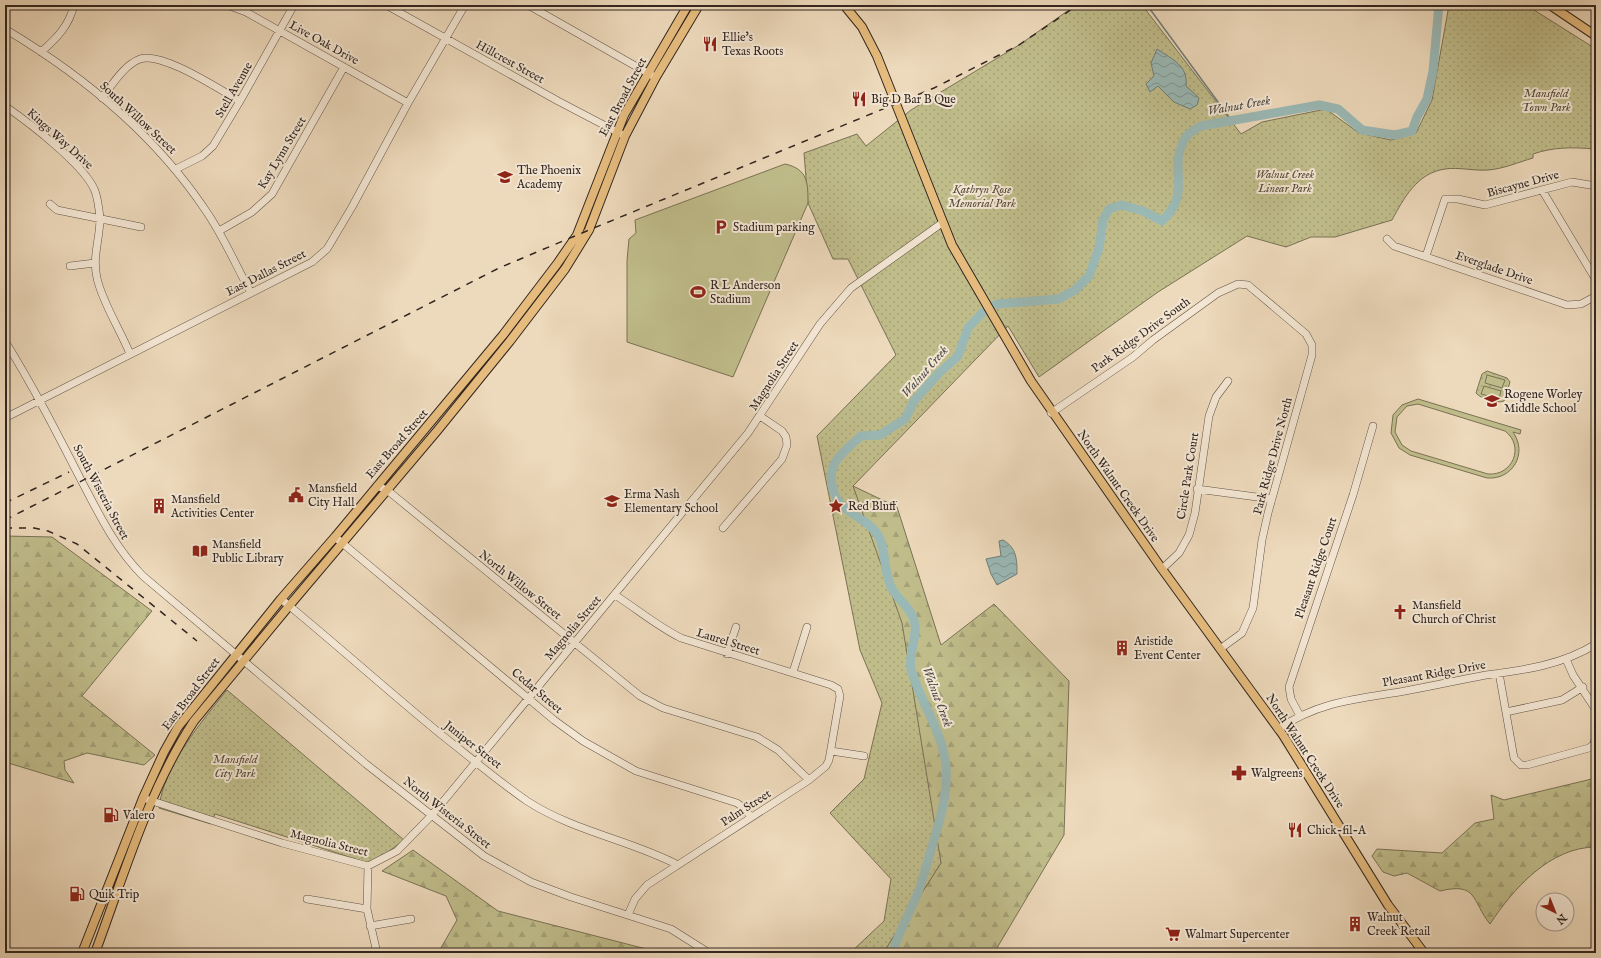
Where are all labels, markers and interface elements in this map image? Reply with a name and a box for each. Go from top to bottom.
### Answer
street label: Live Oak Drive [287,18,362,69]
place label: Ellie's Texas Roots [722,30,783,59]
restaurant icon: Ellie's Texas Roots [701,35,719,53]
street label: Hillcrest Street [473,37,547,87]
street label: East Broad Street [596,55,650,139]
street label: Stell Avenue [212,59,256,120]
street label: South Willow Street [96,79,180,157]
park label: Mansfield Town Park [1521,86,1571,115]
restaurant icon: Big D Bar B Que [850,90,868,108]
place label: Big D Bar B Que [871,92,956,107]
water label: Walnut Creek [1206,92,1272,120]
street label: Kings Way Drive [24,105,97,173]
street label: Kay Lynn Street [255,114,309,192]
place label: The Phoenix Academy [516,163,581,192]
park label: Walnut Creek Linear Park [1256,167,1314,196]
street label: Biscayne Drive [1485,167,1561,201]
school or university icon: The Phoenix Academy [496,168,514,186]
park label: Kathryn Rose Memorial Park [948,182,1016,211]
parking icon: Stadium parking [712,218,730,236]
place label: Stadium parking [733,220,815,236]
street label: East Dallas Street [224,246,308,300]
street label: Everglade Drive [1453,248,1535,288]
place label: R L Anderson Stadium [710,278,781,307]
sports icon: R L Anderson Stadium [689,283,707,301]
street label: Park Ridge Drive South [1089,294,1194,376]
street label: Magnolia Street [746,338,802,414]
water label: Walnut Creek [898,342,953,401]
place label: Rogene Worley Middle School [1504,387,1582,416]
school or university icon: Rogene Worley Middle School [1483,392,1501,410]
street label: Park Ridge Drive North [1250,395,1296,516]
street label: East Broad Street [363,406,431,482]
street label: North Walnut Creek Drive [1074,427,1163,545]
street label: Circle Park Court [1174,431,1202,521]
street label: South Wisteria Street [70,442,132,542]
place label: Mansfield City Hall [308,481,358,510]
public building icon: Mansfield City Hall [287,486,305,504]
place label: Erma Nash Elementary School [624,487,719,516]
place label: Mansfield Activities Center [170,492,255,521]
school or university icon: Erma Nash Elementary School [603,492,621,510]
building icon: Mansfield Activities Center [150,497,168,515]
place icon: Red Bluff [827,497,845,515]
place label: Red Bluff [848,499,898,514]
street label: Pleasant Ridge Court [1292,515,1340,621]
place label: Mansfield Public Library [212,537,284,566]
library icon: Mansfield Public Library [191,542,209,560]
street label: North Willow Street [476,547,564,623]
street label: Magnolia Street [542,593,604,663]
place label: Mansfield Church of Christ [1412,598,1496,627]
church icon: Mansfield Church of Christ [1391,603,1409,621]
street label: Laurel Street [694,625,762,659]
place label: Aristide Event Center [1133,634,1201,663]
building icon: Aristide Event Center [1113,639,1131,657]
street label: East Broad Street [159,655,223,733]
street label: Pleasant Ridge Drive [1381,657,1487,690]
water label: Walnut Creek [918,664,957,730]
street label: Cedar Street [508,665,566,717]
street label: North Walnut Creek Drive [1262,691,1348,811]
street label: Juniper Street [439,717,505,773]
park label: Mansfield City Park [213,752,259,781]
pharmacy icon: Walgreens [1230,764,1248,782]
place label: Walgreens [1251,766,1303,781]
street label: North Wisteria Street [400,774,494,852]
street label: Palm Street [718,786,774,830]
fuel station icon: Valero [102,806,120,824]
place label: Valero [122,808,155,823]
restaurant icon: Chick-fil-A [1286,821,1304,839]
place label: Chick-fil-A [1307,823,1367,838]
street label: Magnolia Street [288,826,370,860]
fuel station icon: Quik Trip [68,885,86,903]
place label: Quik Trip [89,887,140,903]
north arrow [1535,892,1575,932]
place label: Walnut Creek Retail [1367,910,1431,939]
text: N [1553,910,1570,927]
building icon: Walnut Creek Retail [1346,915,1364,933]
supermarket icon: Walmart Supercenter [1164,925,1182,943]
place label: Walmart Supercenter [1185,927,1290,943]

